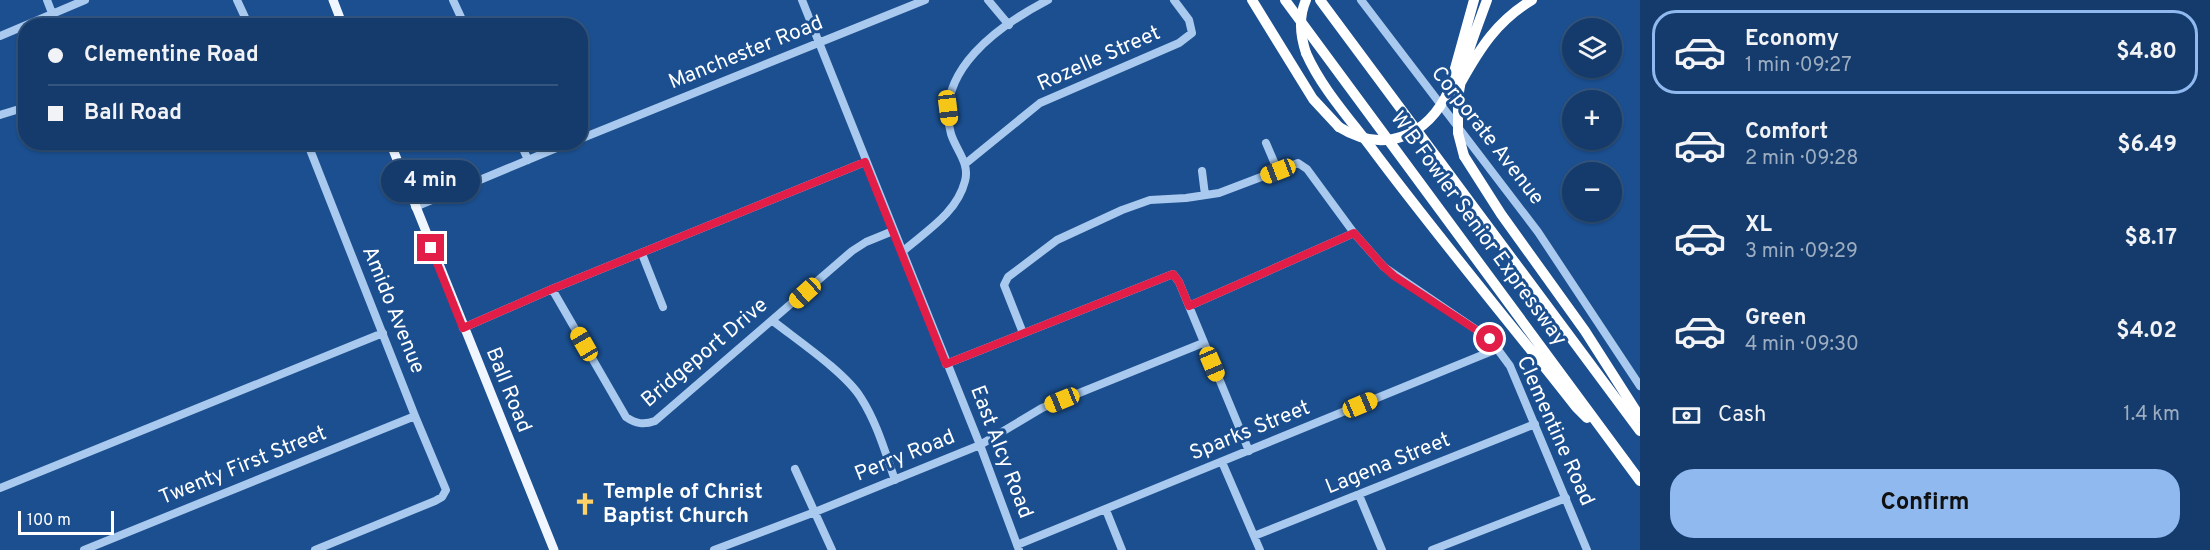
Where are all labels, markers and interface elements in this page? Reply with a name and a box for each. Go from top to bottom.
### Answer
street label: Manchester Road [665,10,827,96]
map controls [1562,18,1622,222]
button: layers [1562,18,1622,78]
street label: Rozelle Street [1033,20,1165,98]
icon: car [1673,25,1727,79]
text: Economy [1745,26,1839,53]
text: $4.80 [2116,39,2177,66]
text: Clementine Road [84,42,259,69]
text: 1 min · 09:27 [1745,53,1852,79]
street label: Corporate Avenue [1424,61,1550,211]
car [937,89,959,127]
button: + [1562,90,1622,150]
text: Ball Road [84,100,182,127]
street label: W B Fowler Senior Expressway [1384,106,1572,352]
icon: car [1673,118,1727,172]
text: Comfort [1745,119,1828,146]
text: $6.49 [2117,132,2177,159]
text: 2 min · 09:28 [1745,146,1858,172]
car [1258,156,1298,186]
callout: 4 min [382,161,480,203]
button: − [1562,162,1622,222]
text: 4 min [404,168,457,194]
icon: car [1673,211,1727,265]
text: XL [1745,212,1772,239]
text: $8.17 [2124,225,2177,252]
route end [417,234,444,261]
text: 3 min · 09:29 [1745,239,1858,265]
street label: Amido Avenue [355,242,431,378]
car [786,274,824,312]
street label: Bridgeport Drive [636,292,774,414]
icon: car [1673,304,1727,358]
text: Green [1745,305,1807,332]
text: $4.02 [2116,318,2177,345]
car [567,324,601,364]
route start [1476,325,1503,352]
text: 4 min · 09:30 [1745,332,1859,358]
street label: Ball Road [479,343,537,437]
car [1197,344,1227,384]
street label: Clementine Road [1510,352,1600,510]
street label: East Alcy Road [963,382,1039,522]
car [1042,385,1082,415]
car [1340,390,1380,420]
street label: Sparks Street [1186,395,1314,467]
icon: cash [1670,399,1703,432]
text: Cash [1718,402,1767,429]
text: 1.4 km [2123,402,2180,428]
street label: Twenty First Street [155,420,331,512]
street label: Perry Road [851,424,959,488]
street label: Lagena Street [1322,427,1454,501]
button: Confirm [1670,469,2180,538]
place label: Temple of Christ Baptist Church [603,479,763,530]
church icon: Temple of Christ Baptist Church [572,491,598,517]
scale bar [18,508,114,536]
text: 100 m [27,511,71,531]

